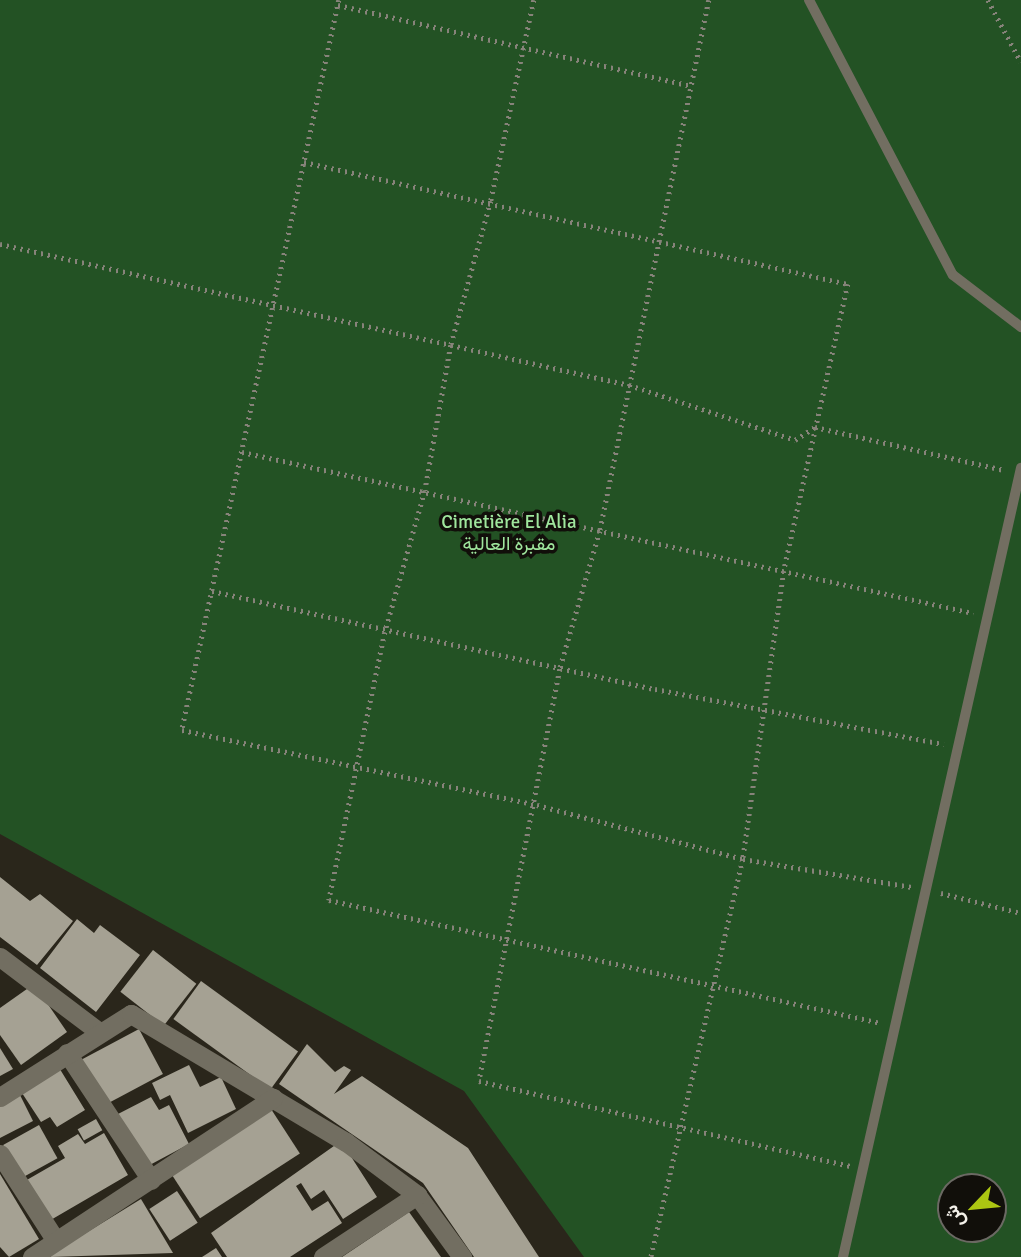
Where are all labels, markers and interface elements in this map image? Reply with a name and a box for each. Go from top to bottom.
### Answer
park label: Cimetière El Alia مقبرة العالية [441,512,577,556]
north arrow [937,1173,1007,1243]
text: ش [939,1201,971,1232]

